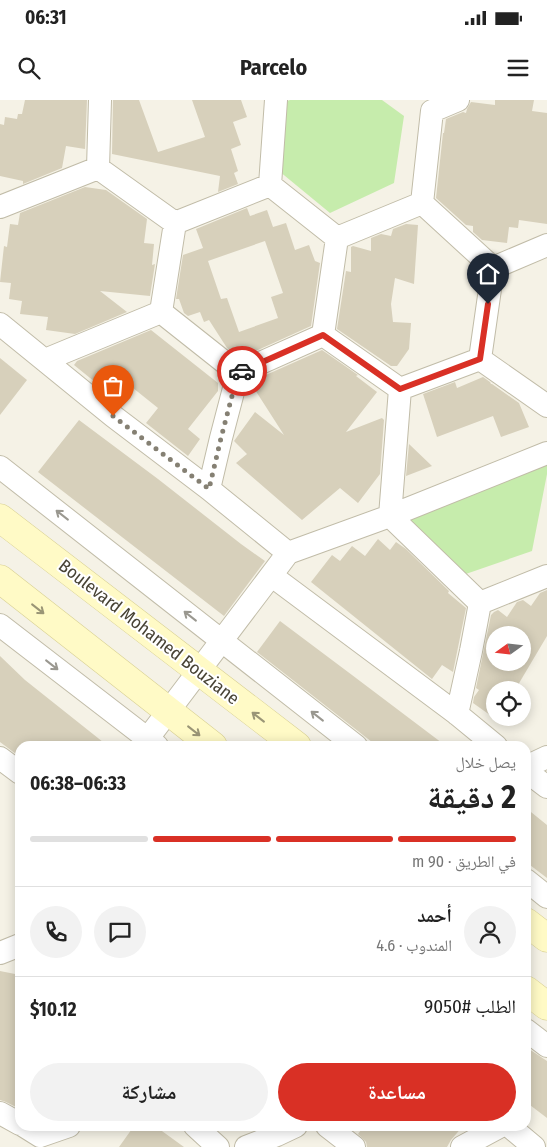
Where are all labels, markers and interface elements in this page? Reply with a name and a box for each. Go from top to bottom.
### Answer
text: 06:31 [25,6,67,29]
icon: search [15,54,43,82]
text: Parcelo [240,54,307,81]
icon: menu [504,54,532,82]
pin [467,253,509,304]
icon: home [474,260,502,288]
courier [217,346,267,396]
icon: car [228,357,256,385]
pin [92,365,134,416]
icon: bag [99,372,127,400]
one-way arrow [56,510,69,521]
street label: Boulevard Mohamed Bouziane [54,555,244,709]
one-way arrow [32,603,45,614]
one-way arrow [183,610,196,621]
north arrow [486,626,531,671]
map controls [486,626,531,726]
one-way arrow [46,660,59,671]
button: locate [486,681,531,726]
one-way arrow [252,711,265,722]
one-way arrow [311,711,324,722]
one-way arrow [187,726,201,736]
text: يصل خلال [455,753,516,772]
text: 06:33–06:38 [30,772,126,795]
text: 2 دقيقة [427,778,516,816]
text: في الطريق · 90 m [412,852,516,871]
text: أحمد [417,904,452,927]
button: phone [30,906,82,958]
button: chat [94,906,146,958]
button: person [464,906,516,958]
text: المندوب · 4.6 [376,936,452,955]
text: الطلب #9050 [424,995,516,1018]
text: $10.12 [30,998,76,1021]
button: مشاركة [30,1063,268,1121]
button: مساعدة [278,1063,516,1121]

